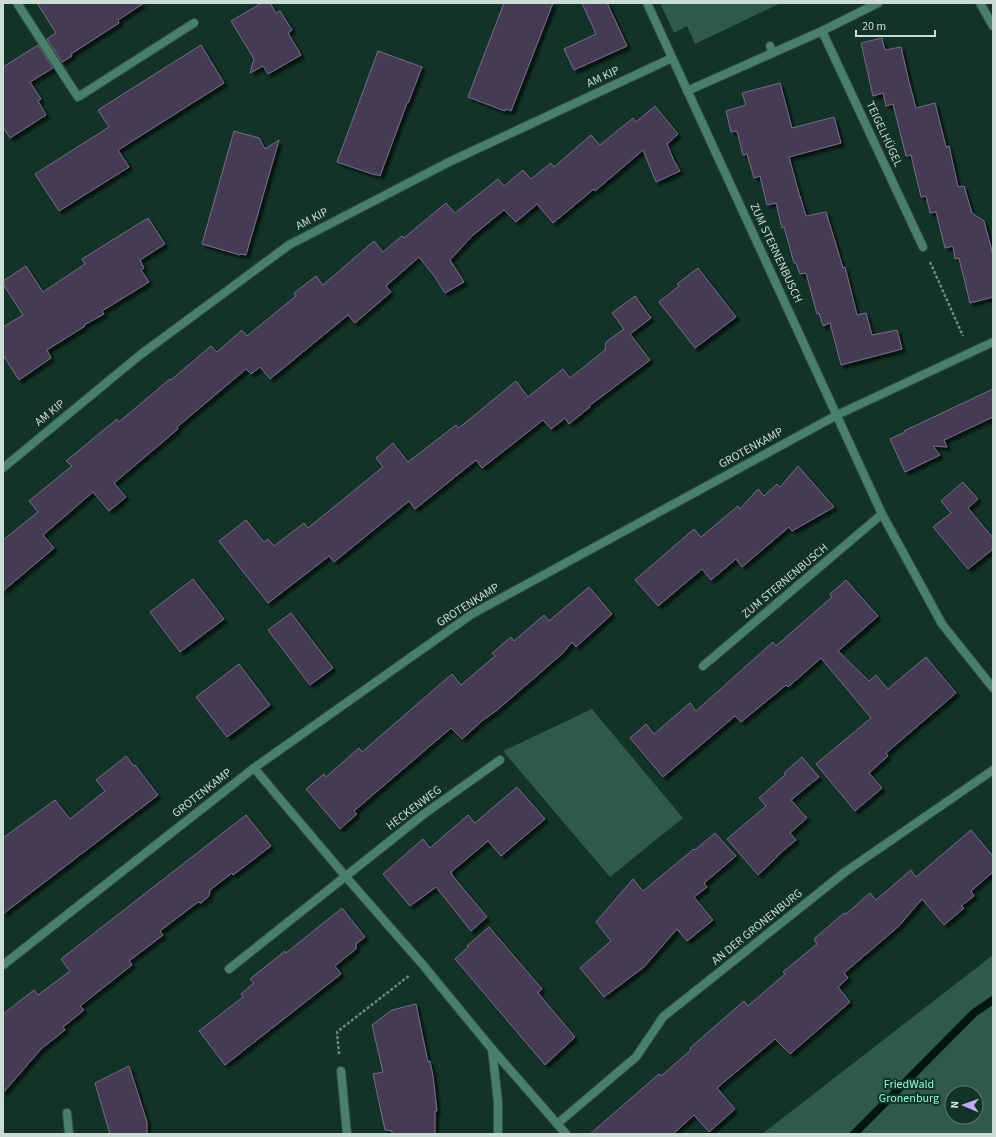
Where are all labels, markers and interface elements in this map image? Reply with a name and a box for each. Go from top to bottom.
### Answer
scale bar [856,12,935,38]
text: 20 m [862,18,886,35]
street label: AM KIP [584,62,622,92]
street label: TEIGELHÜGEL [861,98,907,170]
street label: ZUM STERNENBUSCH [745,200,807,306]
street label: AM KIP [293,203,331,234]
street label: AM KIP [31,395,69,430]
street label: GROTENKAMP [716,423,786,473]
street label: ZUM STERNENBUSCH [738,540,832,622]
street label: GROTENKAMP [433,579,503,631]
street label: GROTENKAMP [169,764,235,822]
street label: HECKENWEG [383,782,445,834]
street label: AN DER GRONENBURG [708,885,806,969]
park label: FriedWald Gronenburg [879,1076,939,1107]
north arrow [944,1085,984,1125]
text: N [947,1101,962,1109]

